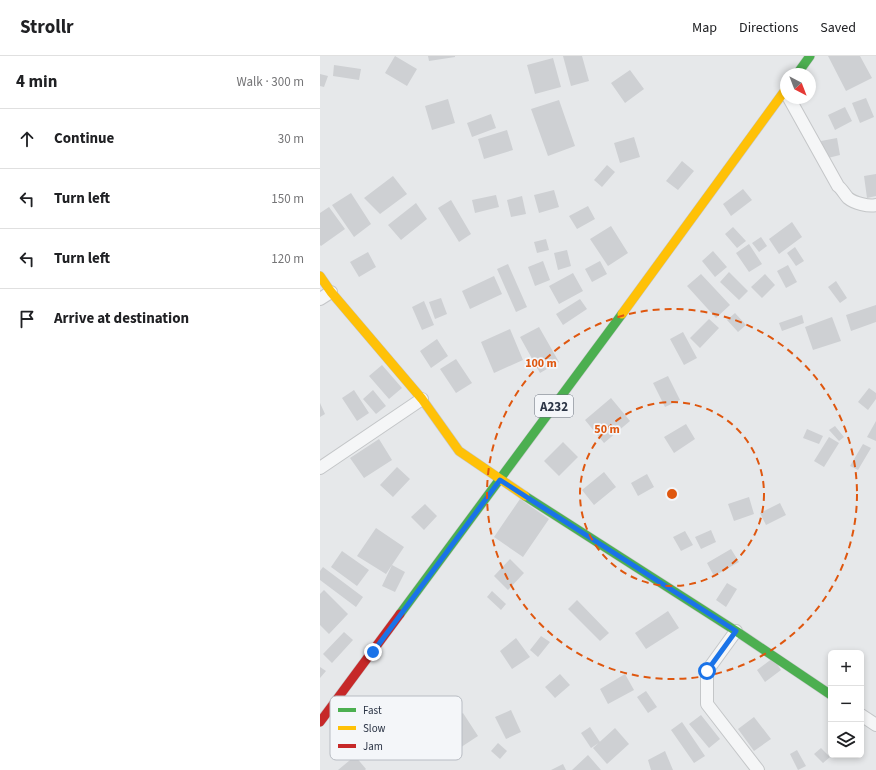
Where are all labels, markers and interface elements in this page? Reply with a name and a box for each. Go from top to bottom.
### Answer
text: Strollr [20,14,74,41]
text: Map [692,18,717,38]
text: Directions [739,18,798,38]
text: Saved [820,18,856,38]
north arrow [780,68,816,104]
text: 4 min [16,70,57,94]
text: Walk · 300 m [236,73,304,91]
icon: ahead [16,128,38,150]
text: Continue [54,128,114,149]
text: 30 m [278,130,304,148]
icon: left [16,188,38,210]
text: Turn left [54,188,110,209]
text: 150 m [271,190,304,208]
icon: left [16,248,38,270]
text: Turn left [54,248,110,269]
text: 120 m [271,250,304,268]
icon: arrive [16,308,38,330]
text: Arrive at destination [54,308,189,329]
text: 100 m [525,355,557,372]
road number: A232 [535,395,573,417]
text: 50 m [594,421,620,438]
centre of rings [665,487,679,501]
route end [364,643,382,661]
map controls [828,650,864,758]
button: + [828,650,864,686]
route start [698,662,716,680]
button: − [828,686,864,722]
legend [330,696,462,760]
text: Fast [363,703,382,718]
text: Slow [363,721,386,736]
button: layers [828,722,864,758]
text: Jam [363,739,383,754]

